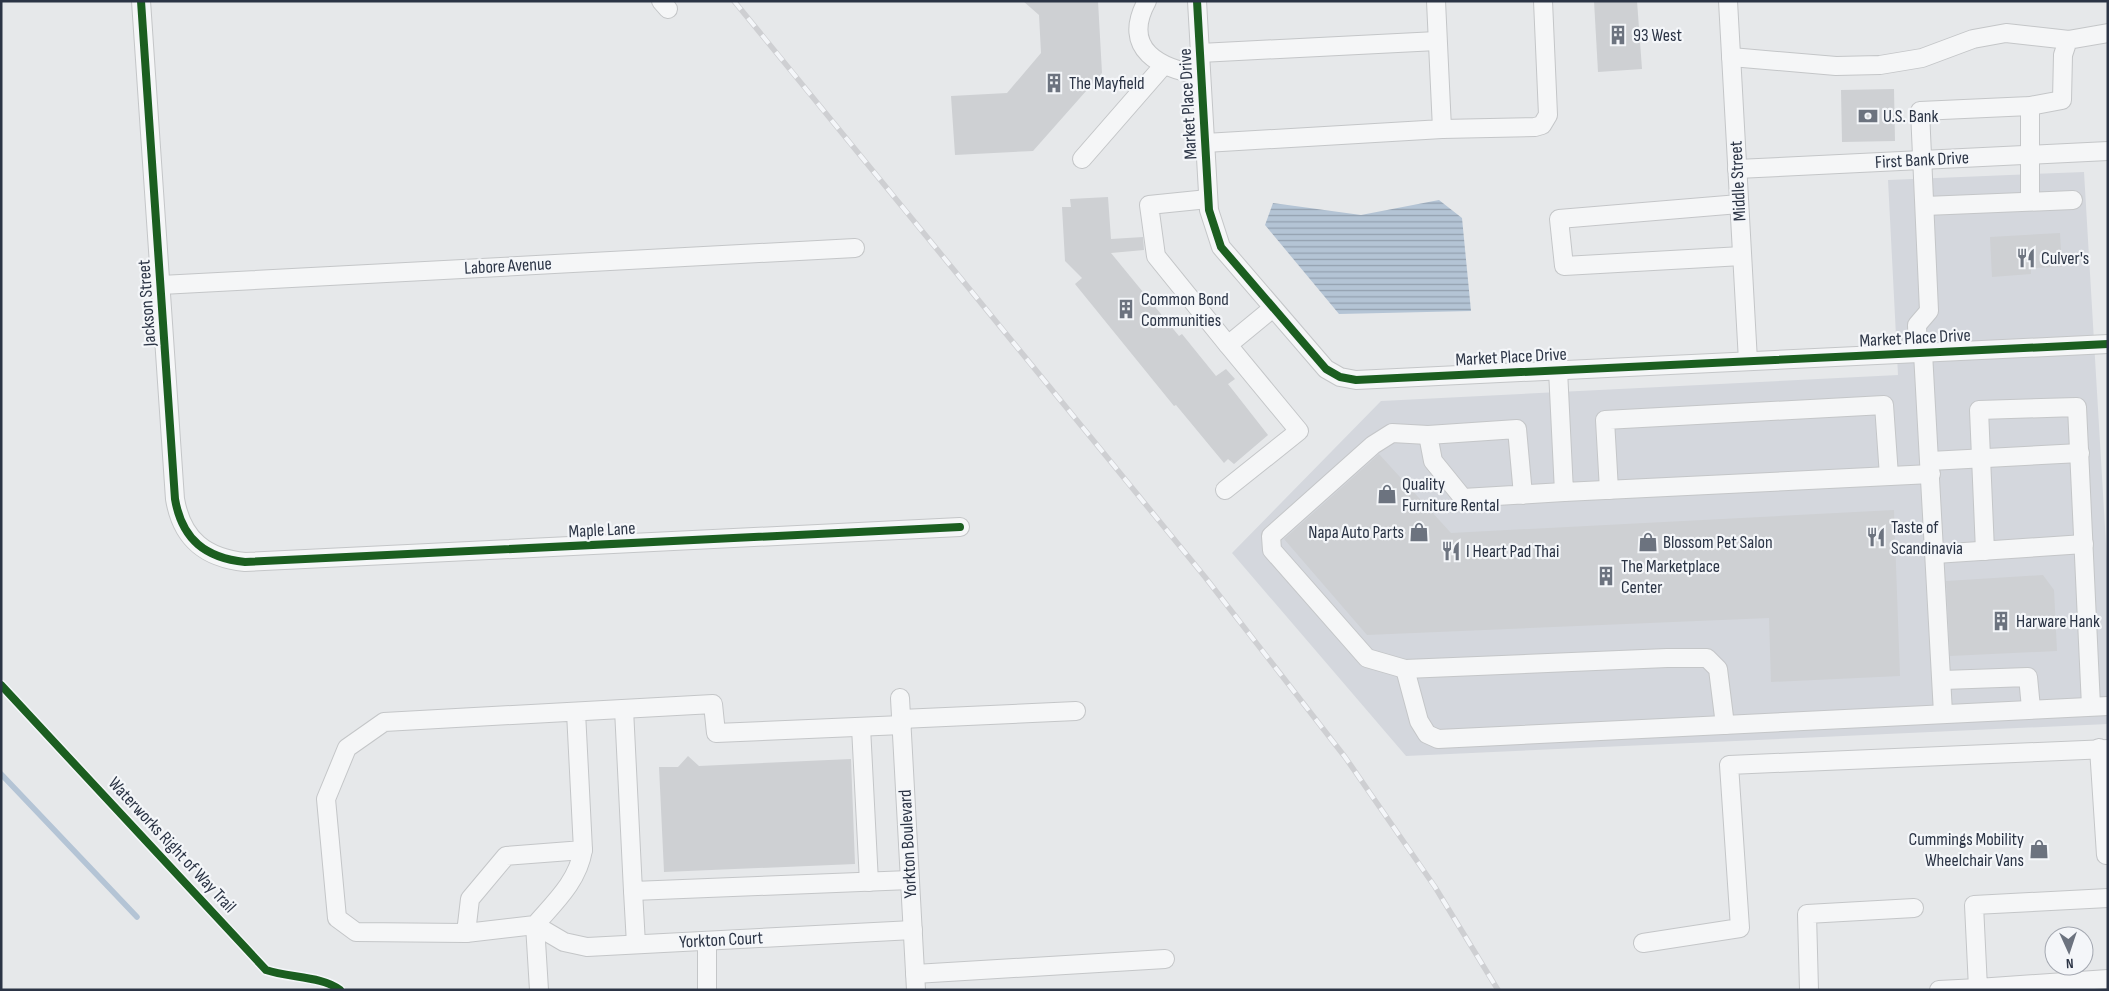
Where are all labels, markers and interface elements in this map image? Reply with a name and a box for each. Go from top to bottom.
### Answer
building icon: 93 West [1607,24,1629,46]
place label: 93 West [1633,25,1682,46]
street label: Market Place Drive [1175,48,1201,160]
building icon: The Mayfield [1043,72,1065,94]
place label: The Mayfield [1069,73,1145,94]
bank icon: U.S. Bank [1857,105,1879,127]
place label: U.S. Bank [1883,106,1939,127]
street label: Middle Street [1725,140,1751,222]
street label: First Bank Drive [1875,147,1969,173]
restaurant icon: Culver's [2015,247,2037,269]
place label: Culver's [2041,248,2089,269]
street label: Labore Avenue [464,253,552,279]
street label: Jackson Street [133,258,161,348]
place label: Common Bond Communities [1141,289,1229,331]
building icon: Common Bond Communities [1115,298,1137,320]
street label: Market Place Drive [1859,325,1971,351]
street label: Market Place Drive [1455,344,1567,370]
place label: Quality Furniture Rental [1402,474,1499,516]
shop icon: Quality Furniture Rental [1376,483,1398,505]
place label: Taste of Scandinavia [1891,517,1963,559]
street label: Maple Lane [568,518,636,542]
shop icon: Napa Auto Parts [1408,521,1430,543]
place label: Napa Auto Parts [1308,522,1404,543]
restaurant icon: Taste of Scandinavia [1865,526,1887,548]
shop icon: Blossom Pet Salon [1637,531,1659,553]
place label: Blossom Pet Salon [1663,532,1773,553]
restaurant icon: I Heart Pad Thai [1440,540,1462,562]
place label: I Heart Pad Thai [1466,541,1559,562]
place label: The Marketplace Center [1621,556,1720,598]
building icon: The Marketplace Center [1595,565,1617,587]
building icon: Harware Hank [1990,610,2012,632]
place label: Harware Hank [2016,611,2100,632]
street label: Waterworks Right of Way Trail [104,773,240,917]
street label: Yorkton Boulevard [895,789,921,899]
place label: Cummings Mobility Wheelchair Vans [1909,829,2024,871]
shop icon: Cummings Mobility Wheelchair Vans [2028,838,2050,860]
north arrow [2044,926,2094,976]
street label: Yorkton Court [679,927,764,953]
text: N [2065,955,2074,972]

